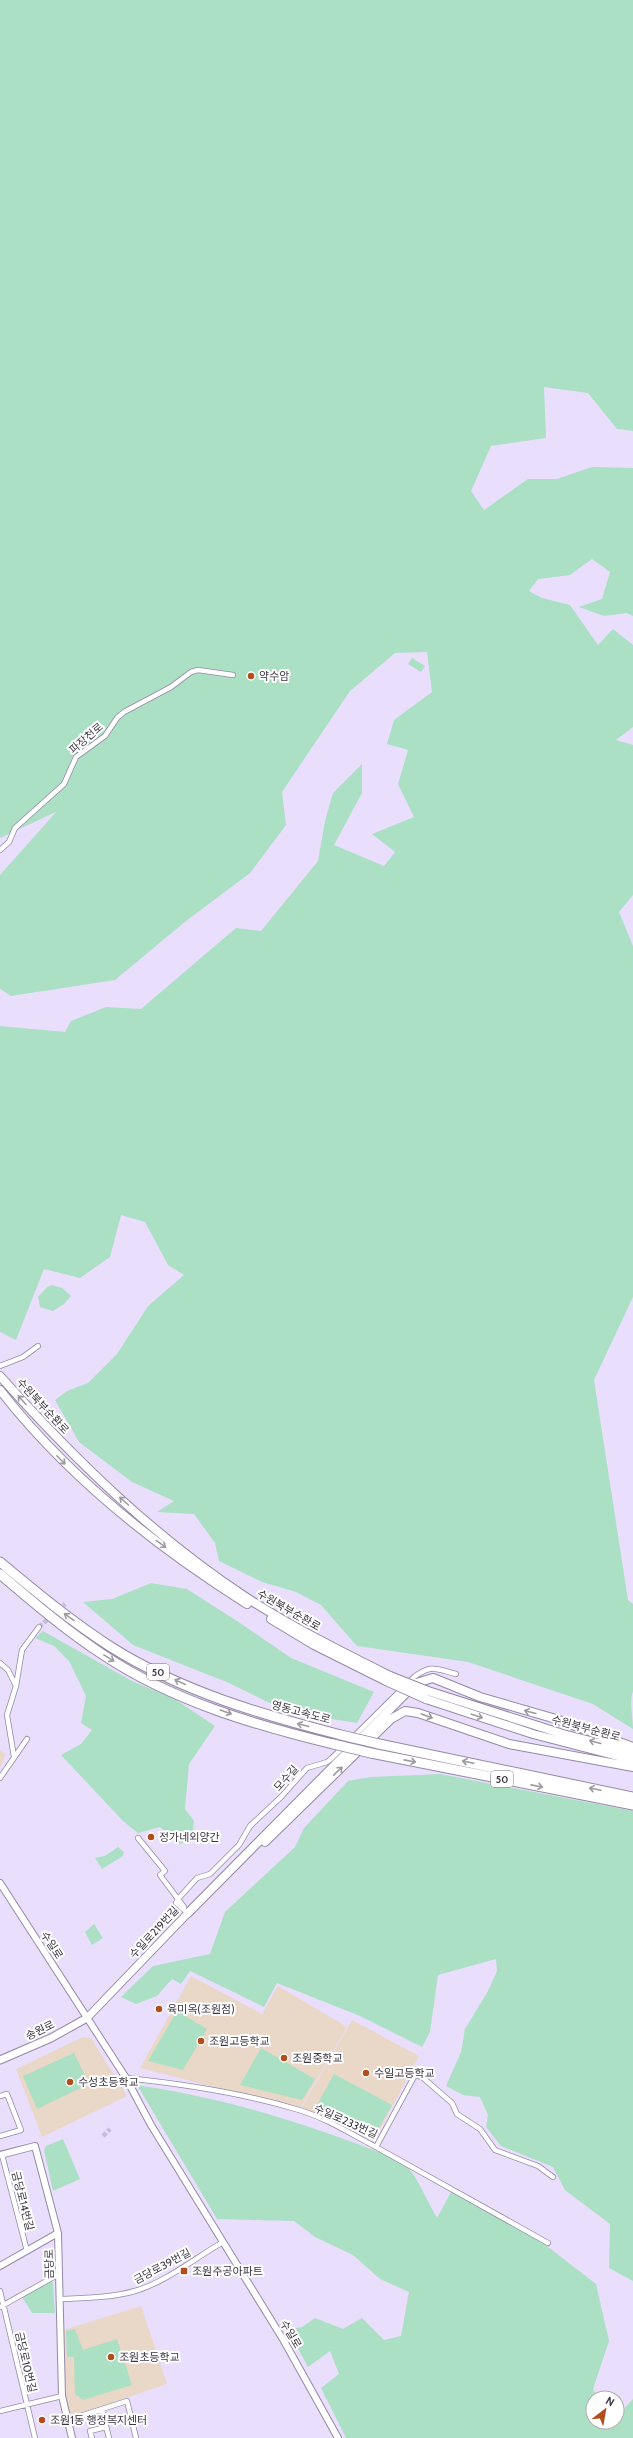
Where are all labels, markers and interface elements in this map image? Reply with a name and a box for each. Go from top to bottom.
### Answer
place label: 약수암 [259,669,289,683]
marker: 약수암 [246,671,256,681]
street label: 파장천로 [66,719,106,757]
street label: 수원북부순환로 [14,1375,72,1437]
one-way arrow [17,1395,26,1406]
one-way arrow [56,1455,66,1465]
one-way arrow [119,1497,129,1506]
one-way arrow [155,1540,166,1548]
street label: 수원북부순환로 [255,1586,323,1634]
one-way arrow [63,1613,74,1621]
one-way arrow [103,1654,115,1662]
road number: 50 [147,1664,169,1680]
one-way arrow [175,1678,187,1686]
street label: 영동고속도로 [270,1697,332,1727]
one-way arrow [523,1708,536,1715]
one-way arrow [220,1709,232,1717]
street label: 수원북부순환로 [550,1712,622,1744]
one-way arrow [420,1713,432,1721]
one-way arrow [470,1713,483,1720]
one-way arrow [297,1721,310,1729]
one-way arrow [589,1738,602,1745]
one-way arrow [403,1757,416,1765]
one-way arrow [461,1758,474,1766]
street label: 모수길 [271,1762,301,1794]
one-way arrow [333,1766,343,1776]
road number: 50 [491,1771,513,1787]
one-way arrow [530,1783,543,1791]
one-way arrow [589,1784,602,1792]
place label: 정가네외양간 [159,1830,220,1844]
marker: 정가네외양간 [146,1832,156,1842]
street label: 수일로219번길 [126,1903,182,1961]
street label: 수일로 [38,1928,66,1962]
place label: 육미옥(조원점) [167,2002,235,2016]
marker: 육미옥(조원점) [154,2004,164,2014]
street label: 송원로 [23,2017,57,2043]
place label: 조원고등학교 [209,2034,270,2048]
marker: 조원고등학교 [196,2036,206,2046]
place label: 조원중학교 [292,2051,343,2065]
marker: 조원중학교 [279,2053,289,2063]
place label: 수일고등학교 [374,2066,435,2080]
marker: 수일고등학교 [361,2068,371,2078]
place label: 수성초등학교 [78,2075,139,2089]
marker: 수성초등학교 [65,2077,75,2087]
street label: 수일로233번길 [312,2101,380,2141]
street label: 금당로14번길 [9,2170,37,2232]
street label: 금당로39번길 [131,2245,193,2287]
street label: 금당로 [42,2249,56,2279]
place label: 조원주공아파트 [192,2264,263,2278]
marker: 조원주공아파트 [179,2266,189,2276]
street label: 수일로 [277,2317,305,2351]
street label: 금당로10번길 [12,2330,40,2394]
place label: 조원초등학교 [119,2350,180,2364]
marker: 조원초등학교 [106,2352,116,2362]
north arrow [585,2390,625,2430]
text: N [603,2393,617,2409]
place label: 조원1동 행정복지센터 [50,2413,147,2427]
marker: 조원1동 행정복지센터 [37,2415,47,2425]

